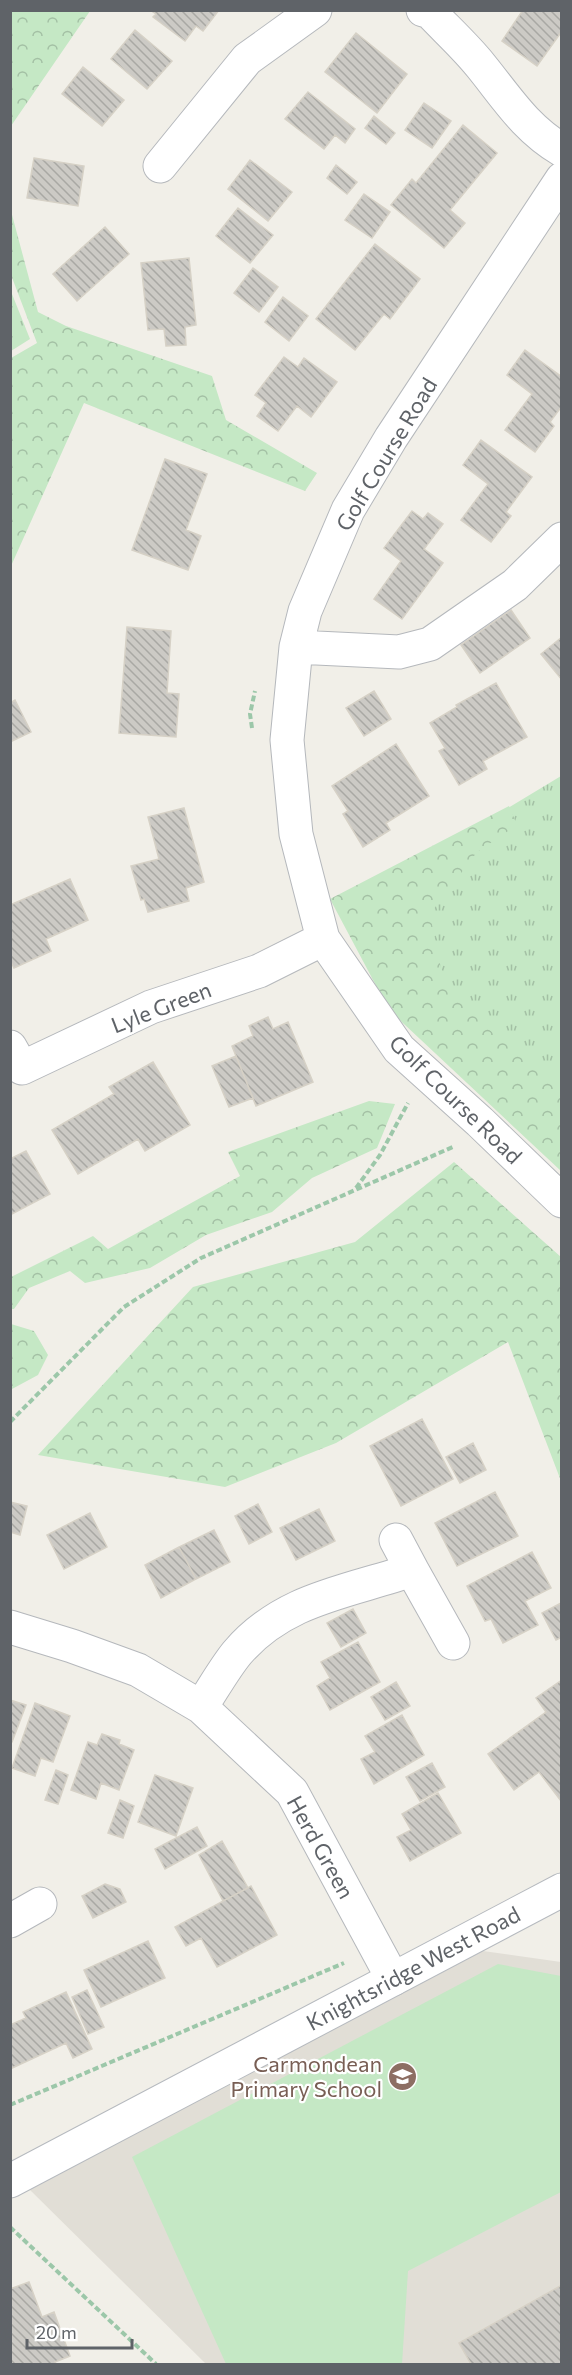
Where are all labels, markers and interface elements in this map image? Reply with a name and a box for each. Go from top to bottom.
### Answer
street label: Golf Course Road [330,373,442,535]
street label: Lyle Green [107,976,215,1038]
street label: Golf Course Road [384,1029,528,1169]
street label: Herd Green [282,1791,360,1903]
street label: Knightsridge West Road [301,1900,525,2036]
place label: Carmondean Primary School [230,2050,382,2102]
school or university icon: Carmondean Primary School [387,2060,419,2092]
scale bar [27,2312,132,2350]
text: 20 m [36,2321,77,2343]

